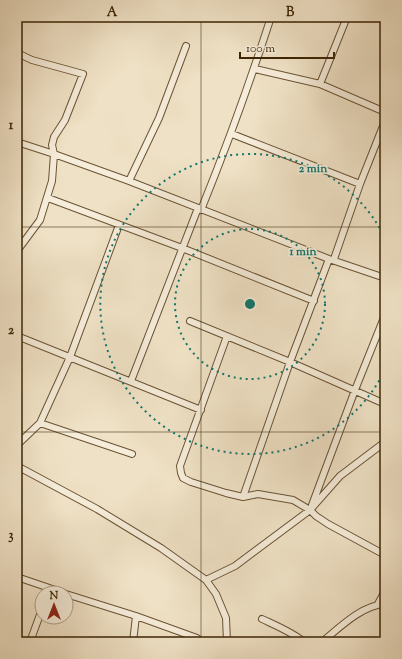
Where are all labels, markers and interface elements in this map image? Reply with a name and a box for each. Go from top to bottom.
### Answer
text: A [107,4,118,22]
text: B [286,4,295,22]
scale bar [240,34,334,60]
text: 100 m [246,40,275,58]
text: 1 [9,117,14,135]
text: 2 min [299,160,328,178]
text: 1 min [288,243,317,261]
centre of rings [243,297,257,311]
text: 2 [8,322,15,340]
text: 3 [8,527,14,545]
north arrow [34,585,74,625]
text: N [49,588,59,604]

